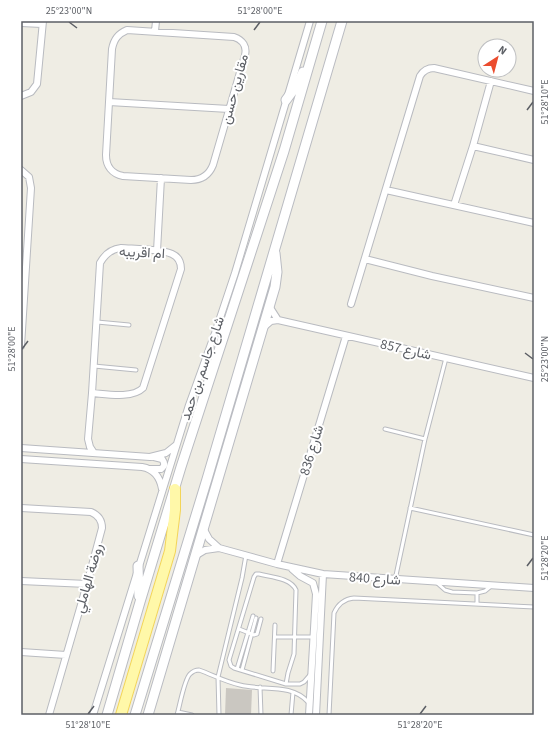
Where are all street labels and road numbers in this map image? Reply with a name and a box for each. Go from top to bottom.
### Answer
street label: مقارين حسن [216,52,254,127]
street label: ام اقريبه [119,242,165,264]
street label: شارع جاسم بن حمد [176,314,230,423]
street label: شارع 857 [378,334,433,366]
street label: شارع 836 [295,423,329,478]
street label: روضة الهاملي [69,541,109,616]
street label: شارع 840 [348,567,401,591]

